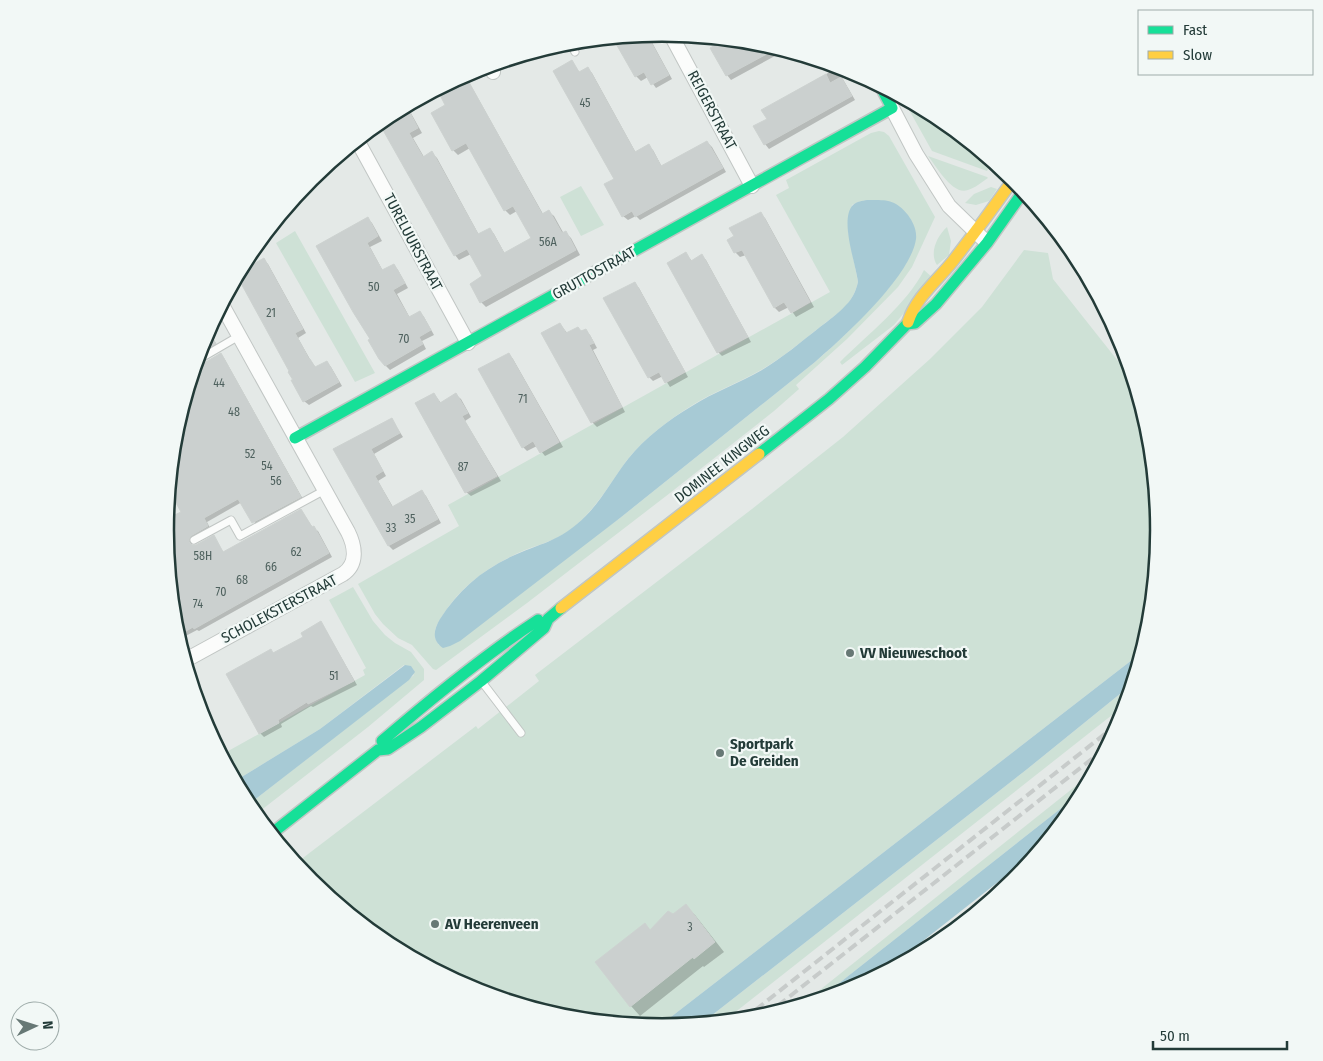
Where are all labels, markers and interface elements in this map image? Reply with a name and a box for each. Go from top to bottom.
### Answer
legend [1138,10,1313,75]
text: Fast [1183,21,1207,39]
text: Slow [1183,46,1212,64]
street label: REIGERSTRAAT [684,67,740,153]
house number: 45 [579,96,591,110]
street label: TURELUURSTRAAT [380,190,446,294]
house number: 56A [539,235,558,249]
street label: GRUTTOSTRAAT [549,243,639,303]
house number: 50 [368,280,380,294]
house number: 21 [266,306,276,320]
house number: 70 [399,332,409,346]
house number: 44 [213,376,225,390]
house number: 71 [518,392,528,406]
house number: 48 [228,405,240,419]
street label: DOMINEE KINGWEG [671,421,773,507]
house number: 52 [245,447,255,461]
house number: 54 [261,459,273,473]
house number: 87 [458,460,468,474]
house number: 56 [270,474,282,488]
house number: 35 [405,512,416,526]
house number: 33 [386,521,396,535]
house number: 62 [290,545,302,559]
house number: 58H [194,549,212,563]
house number: 66 [265,560,277,574]
street label: SCHOLEKSTERSTRAAT [218,571,340,647]
house number: 68 [236,573,248,587]
house number: 70 [216,585,226,599]
house number: 74 [193,597,203,611]
place label: VV Nieuweschoot [859,644,968,662]
marker: VV Nieuweschoot [844,647,856,659]
house number: 51 [329,669,339,683]
place label: Sportpark De Greiden [730,735,799,770]
marker: Sportpark De Greiden [714,747,726,759]
place label: AV Heerenveen [444,915,539,933]
marker: AV Heerenveen [429,918,441,930]
house number: 3 [687,920,693,934]
north arrow [10,1001,60,1051]
scale bar [1153,1018,1287,1050]
text: N [39,1020,56,1030]
text: 50 m [1160,1027,1190,1045]

